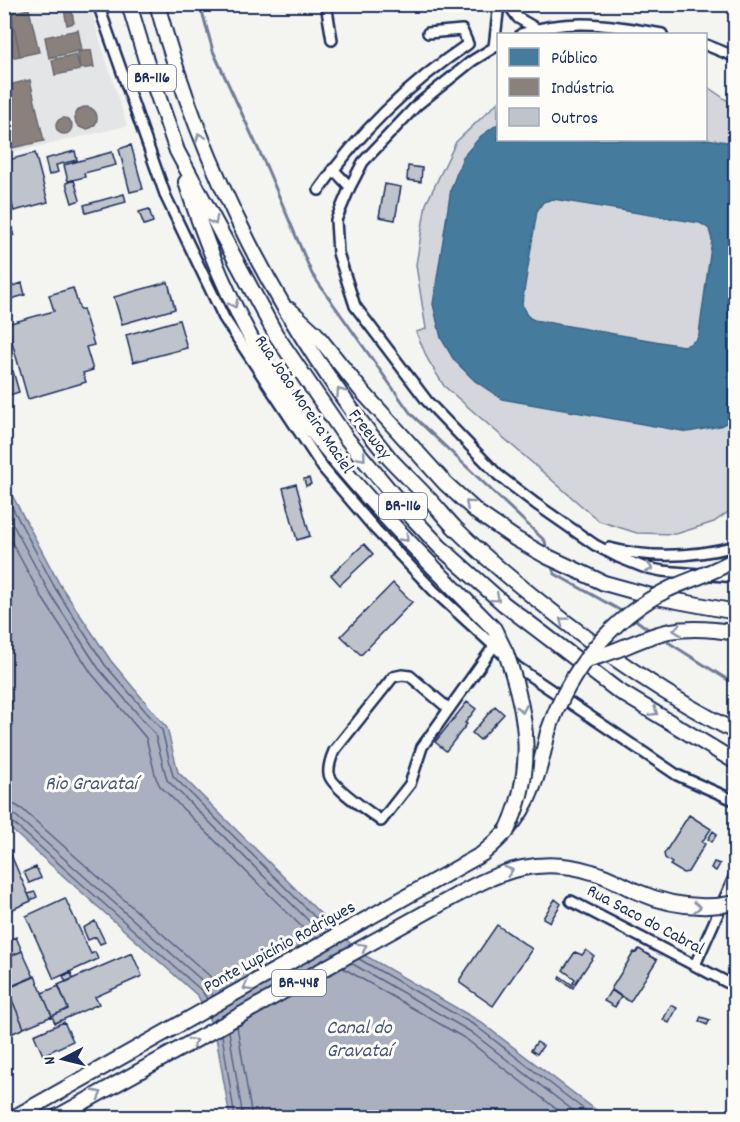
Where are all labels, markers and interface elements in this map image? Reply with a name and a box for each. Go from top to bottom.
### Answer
legend [497,33,707,141]
text: Público [551,47,598,72]
road number: BR-116 [128,65,176,91]
text: Indústria [551,77,614,102]
text: Outros [551,107,598,132]
one-way arrow [195,132,207,143]
one-way arrow [207,215,218,225]
one-way arrow [227,297,239,308]
street label: Rua João Moreira Maciel [247,331,359,480]
one-way arrow [336,388,347,399]
street label: Freeway [341,405,397,466]
one-way arrow [355,450,366,461]
road number: BR-116 [379,493,427,519]
one-way arrow [465,500,476,511]
one-way arrow [397,530,408,541]
one-way arrow [643,561,653,573]
one-way arrow [489,591,500,602]
one-way arrow [559,617,570,628]
one-way arrow [673,624,682,636]
one-way arrow [515,704,527,714]
one-way arrow [648,705,658,717]
water label: Rio Gravataí [45,771,142,799]
one-way arrow [504,866,514,878]
street label: Rua Saco do Cabral [582,879,709,963]
street label: Ponte Lupicínio Rodrigues [199,896,361,1000]
one-way arrow [692,901,701,913]
one-way arrow [357,943,367,954]
road number: BR-448 [272,970,326,996]
one-way arrow [243,980,254,991]
water label: Canal do Gravataí [326,1015,397,1066]
north arrow [33,1029,93,1089]
one-way arrow [187,1038,197,1049]
text: N [39,1055,62,1066]
one-way arrow [92,1090,103,1101]

